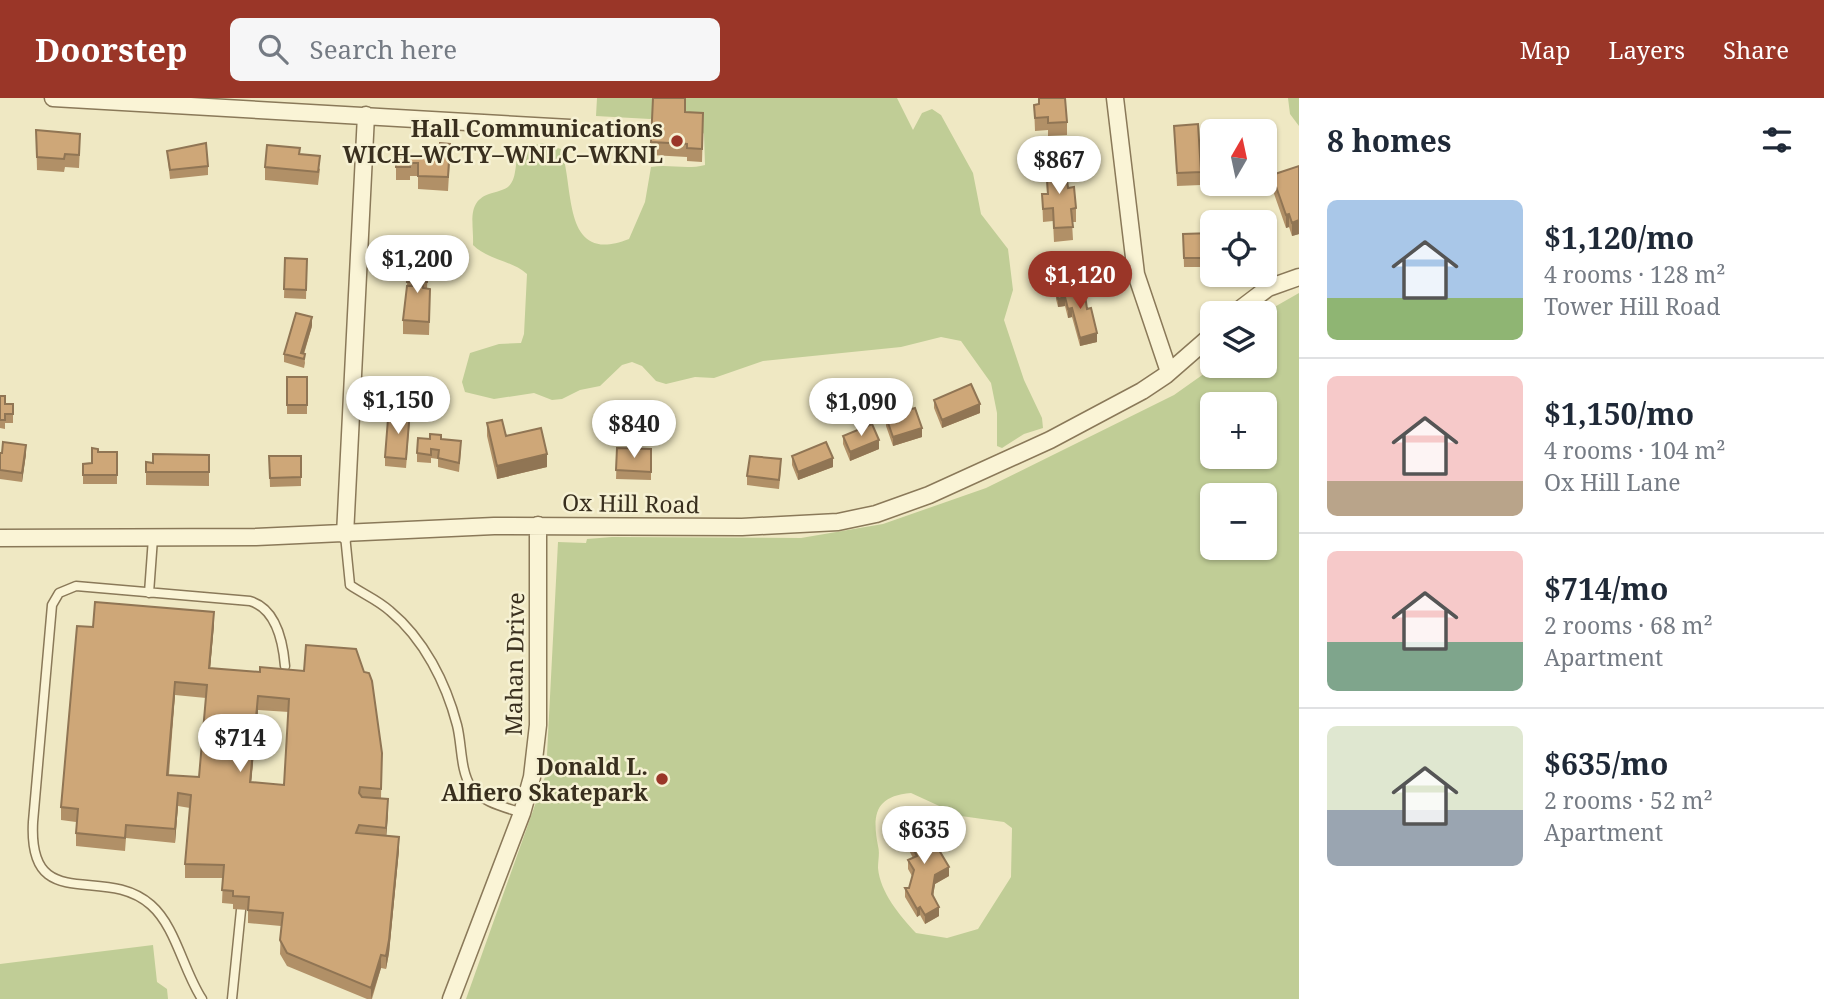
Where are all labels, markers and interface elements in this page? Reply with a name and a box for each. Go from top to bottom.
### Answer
search box [230,18,720,81]
text: Doorstep [35,27,188,72]
icon: search [254,30,292,68]
text: Search here [310,31,457,67]
text: Map [1520,33,1571,66]
text: Layers [1609,33,1685,66]
text: Share [1723,33,1789,66]
place label: Hall Communications WICH–WCTY–WNLC–WKNL [342,112,663,170]
north arrow [1200,119,1278,196]
map controls [1200,119,1277,560]
text: 8 homes [1327,120,1451,161]
icon: filters [1758,121,1796,159]
marker: Hall Communications WICH–WCTY–WNLC–WKNL [669,133,685,149]
pin: $867 [1018,136,1100,196]
text: $867 [1033,143,1085,175]
button: locate [1200,210,1277,287]
text: $1,120/mo [1544,217,1694,258]
icon: home [1383,228,1467,312]
pin: $1,200 [360,236,474,295]
text: $1,200 [381,242,453,274]
pin: $1,120 [1023,252,1137,311]
text: $1,120 [1044,258,1116,290]
text: 4 rooms · 128 m² [1544,258,1726,290]
text: Tower Hill Road [1544,290,1720,322]
button: layers [1200,301,1277,378]
pin: $1,150 [341,376,455,436]
pin: $1,090 [804,378,918,438]
text: $1,150 [362,383,434,415]
text: $1,090 [825,385,897,417]
button: + [1200,392,1277,469]
text: $1,150/mo [1544,393,1694,434]
pin: $840 [593,400,675,460]
icon: home [1383,404,1467,488]
text: $840 [608,407,660,439]
text: 4 rooms · 104 m² [1544,434,1726,466]
text: Ox Hill Lane [1544,466,1681,498]
button: − [1200,483,1277,560]
street label: Ox Hill Road [562,486,700,520]
text: $714/mo [1544,568,1668,609]
icon: home [1383,579,1467,663]
street label: Mahan Drive [497,592,531,736]
text: 2 rooms · 68 m² [1544,609,1713,641]
text: Apartment [1544,641,1663,673]
pin: $714 [199,714,281,774]
text: $714 [214,721,266,753]
text: $635/mo [1544,743,1668,784]
place label: Donald L. Alfiero Skatepark [441,750,648,808]
icon: home [1383,754,1467,838]
marker: Donald L. Alfiero Skatepark [654,771,670,787]
text: 2 rooms · 52 m² [1544,784,1713,816]
pin: $635 [883,806,965,866]
text: $635 [898,813,950,845]
text: Apartment [1544,816,1663,848]

